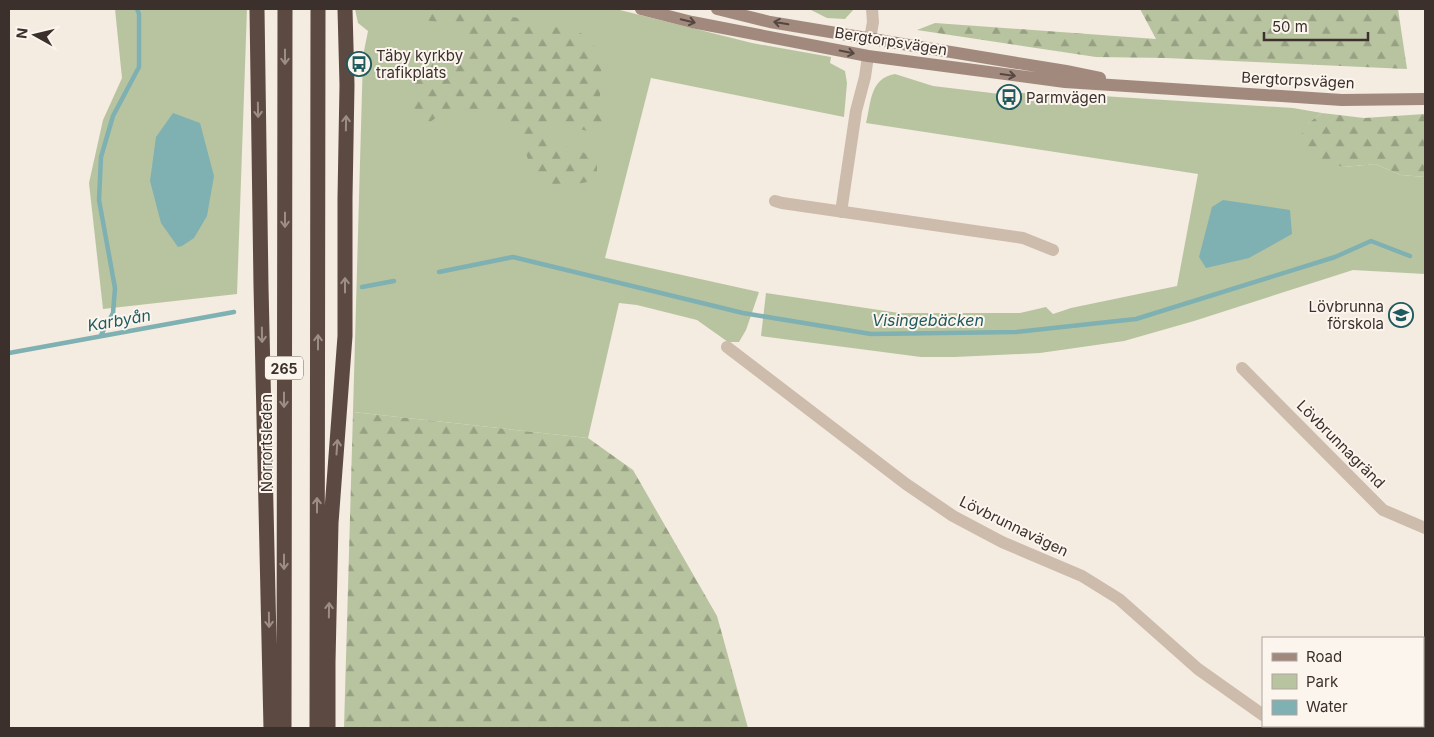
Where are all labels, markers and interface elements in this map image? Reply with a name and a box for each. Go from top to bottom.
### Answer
north arrow [10,10,60,60]
scale bar [1264,10,1368,42]
one-way arrow [679,16,695,26]
text: 50 m [1272,17,1308,36]
one-way arrow [773,18,789,28]
street label: Bergtorpsvägen [833,23,949,59]
text: N [12,27,31,40]
place label: Täby kyrkby trafikplats [376,46,464,82]
one-way arrow [839,48,855,57]
one-way arrow [280,49,290,65]
bus stop icon: Täby kyrkby trafikplats [346,51,372,77]
street label: Bergtorpsvägen [1241,68,1355,92]
one-way arrow [1000,70,1016,80]
bus stop icon: Parmvägen [996,84,1022,110]
place label: Parmvägen [1026,88,1106,107]
one-way arrow [253,102,263,118]
one-way arrow [341,115,351,131]
one-way arrow [280,212,289,228]
one-way arrow [340,277,350,294]
place label: Lövbrunna förskola [1308,297,1384,333]
school or university icon: Lövbrunna förskola [1388,302,1414,328]
water label: Karbyån [86,305,152,335]
water label: Visingebäcken [872,310,984,330]
one-way arrow [257,326,267,342]
one-way arrow [313,334,323,350]
road number: 265 [265,356,303,379]
one-way arrow [279,392,289,408]
street label: Norrortsleden [257,394,276,492]
street label: Lövbrunnagränd [1293,396,1389,492]
one-way arrow [332,440,341,456]
street label: Lövbrunnavägen [956,491,1072,561]
one-way arrow [312,497,322,513]
one-way arrow [279,554,289,570]
one-way arrow [324,602,334,618]
one-way arrow [264,611,273,627]
legend [1262,637,1424,727]
text: Road [1306,647,1342,666]
text: Park [1306,672,1339,691]
text: Water [1306,697,1348,716]

